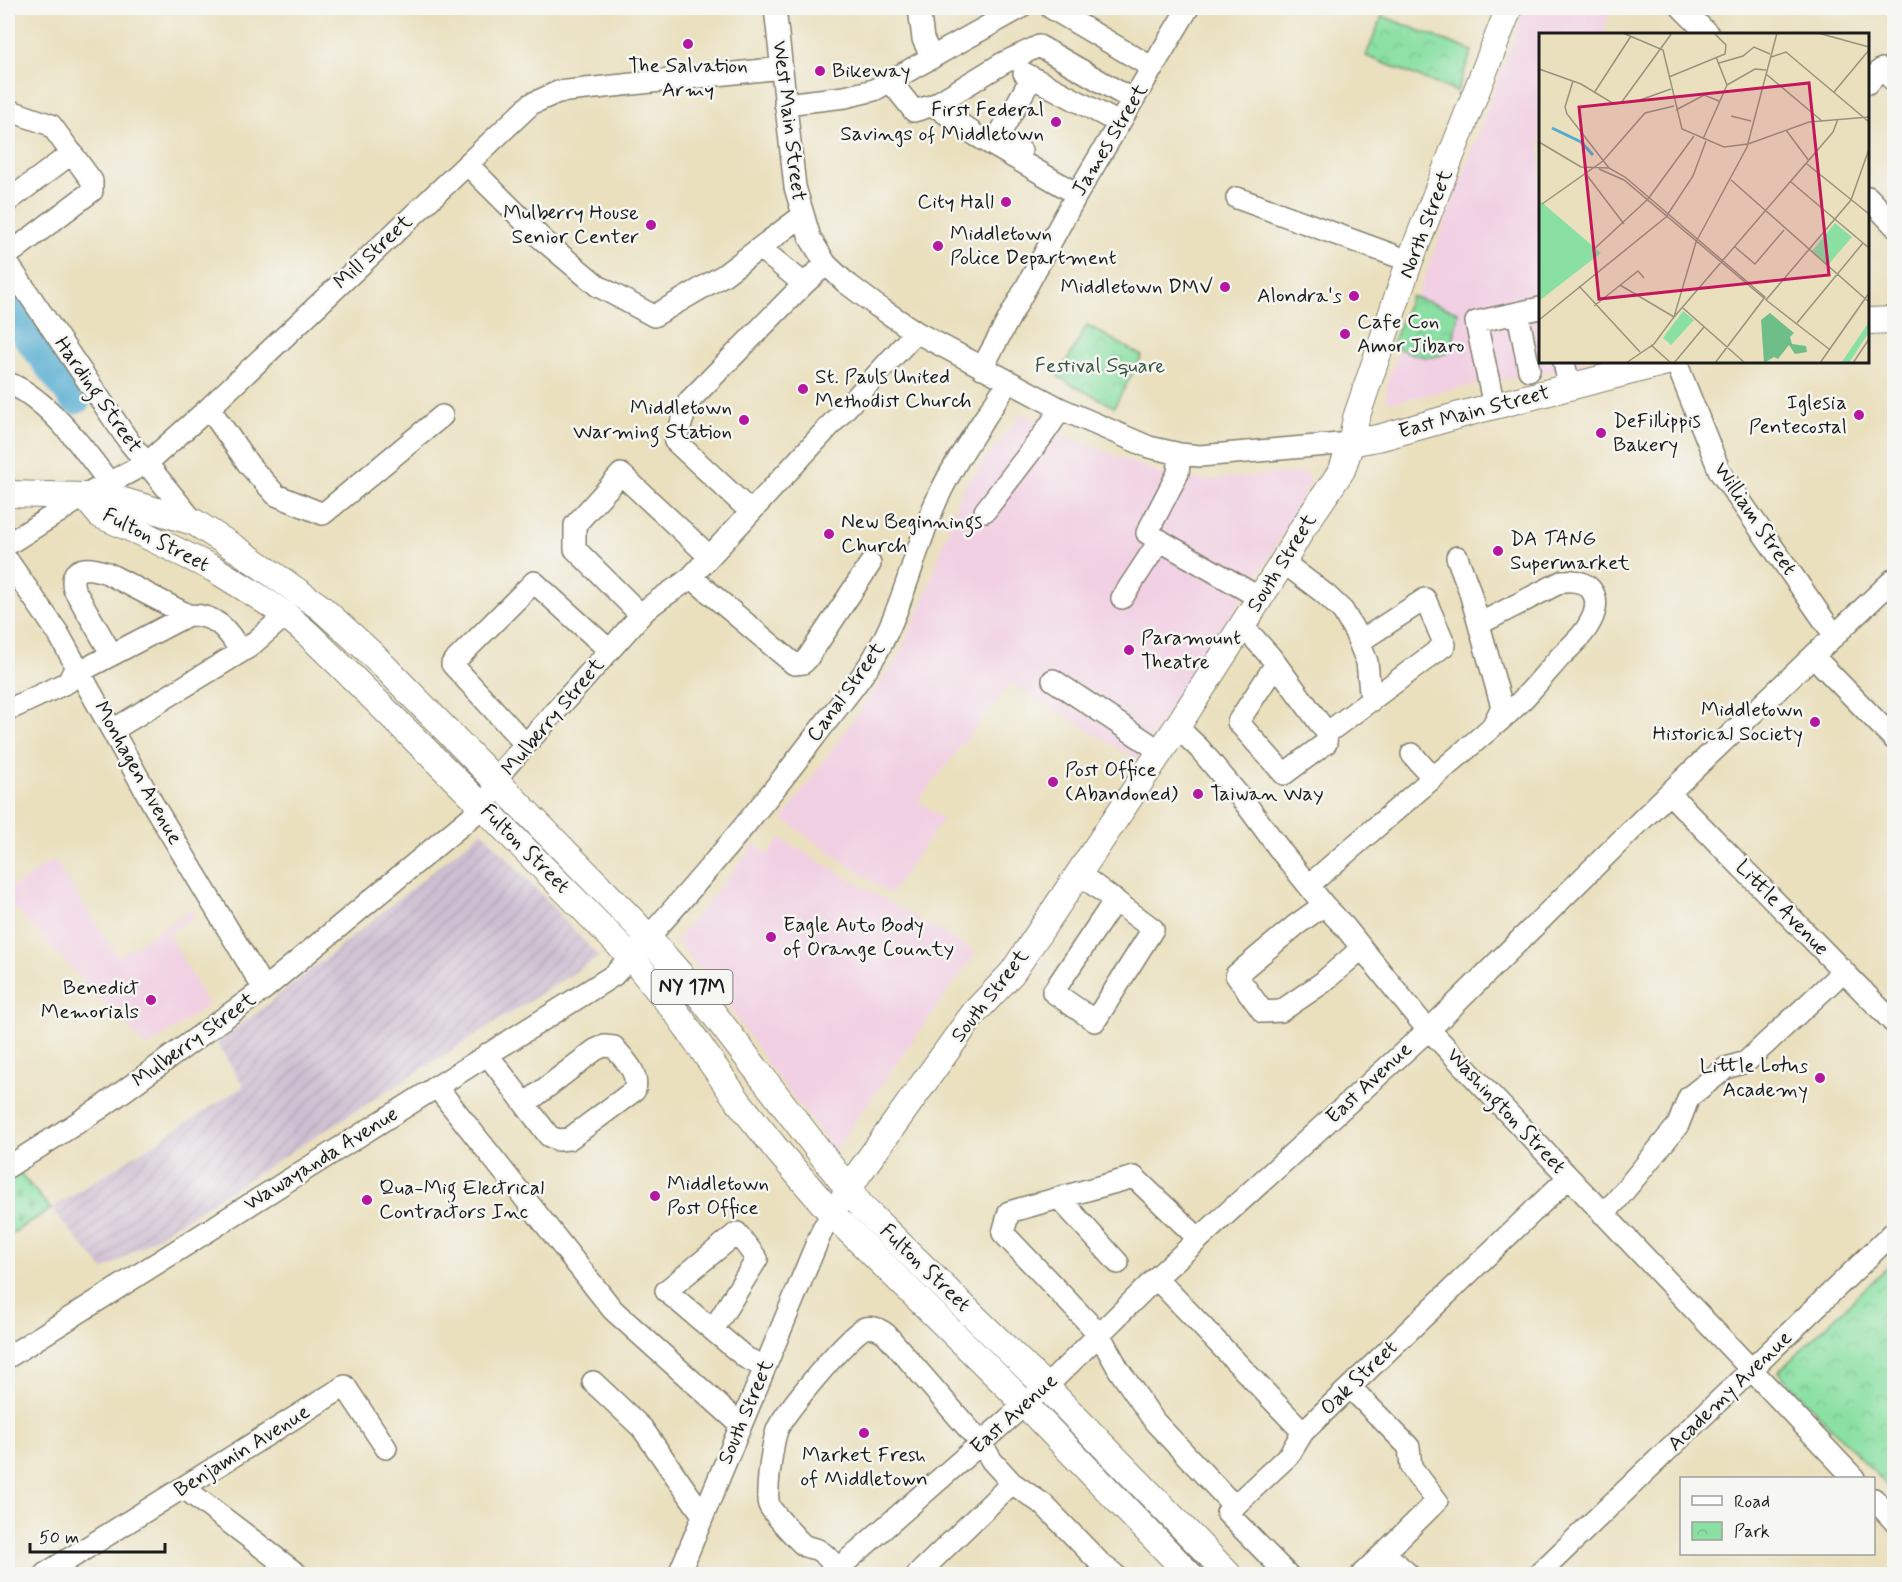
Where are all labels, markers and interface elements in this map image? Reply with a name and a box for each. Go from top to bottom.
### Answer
inset map [1539,33,1869,363]
marker: The Salvation Army [681,37,695,51]
street label: West Main Street [765,39,813,203]
place label: The Salvation Army [628,52,748,104]
place label: Bikeway [832,57,910,85]
marker: Bikeway [813,64,827,78]
street label: James Street [1065,78,1155,201]
place label: First Federal Savings of Middletown [840,96,1044,148]
marker: First Federal Savings of Middletown [1049,115,1063,129]
street label: North Street [1392,165,1460,282]
place label: City Hall [917,188,994,216]
marker: City Hall [999,195,1013,209]
place label: Mulberry House Senior Center [503,199,639,251]
street label: Mill Street [328,208,419,296]
marker: Mulberry House Senior Center [644,218,658,232]
place label: Middletown Police Department [950,220,1117,272]
marker: Middletown Police Department [931,239,945,253]
place label: Middletown DMV [1060,273,1213,301]
marker: Middletown DMV [1218,280,1232,294]
place label: Alondra's [1257,282,1342,310]
marker: Alondra's [1347,289,1361,303]
place label: Cafe Con Amor Jibaro [1357,308,1465,360]
marker: Cafe Con Amor Jibaro [1338,327,1352,341]
street label: Harding Street [46,331,148,460]
park label: Festival Square [1035,352,1165,380]
place label: St. Pauls United Methodist Church [815,363,972,415]
street label: East Main Street [1395,378,1553,446]
marker: St. Pauls United Methodist Church [796,382,810,396]
place label: Iglesia Pentecostal [1749,389,1847,441]
place label: Middletown Warming Station [573,394,732,448]
place label: DeFillippis Bakery [1613,407,1701,459]
marker: Iglesia Pentecostal [1852,408,1866,422]
marker: Middletown Warming Station [737,413,751,427]
marker: DeFillippis Bakery [1594,426,1608,440]
street label: William Street [1707,457,1803,581]
street label: Fulton Street [98,501,214,579]
place label: New Beginnings Church [841,508,983,560]
street label: South Street [1241,508,1324,618]
place label: DA TANG Supermarket [1510,525,1630,577]
marker: New Beginnings Church [822,527,836,541]
marker: DA TANG Supermarket [1491,544,1505,558]
place label: Paramount Theatre [1141,624,1241,676]
street label: Canal Street [800,636,892,748]
marker: Paramount Theatre [1122,643,1136,657]
street label: Mulberry Street [495,651,611,782]
street label: Monhagen Avenue [87,696,189,850]
place label: Middletown Historical Society [1652,696,1803,748]
marker: Middletown Historical Society [1808,715,1822,729]
place label: Post Office (Abandoned) [1065,756,1179,808]
marker: Post Office (Abandoned) [1046,775,1060,789]
place label: Taiwan Way [1210,780,1324,808]
marker: Taiwan Way [1191,787,1205,801]
street label: Fulton Street [474,798,576,900]
street label: Little Avenue [1729,854,1835,962]
place label: Eagle Auto Body of Orange County [783,911,954,963]
marker: Eagle Auto Body of Orange County [764,930,778,944]
street label: South Street [945,943,1036,1049]
road number: NY 17M [652,970,732,1004]
place label: Benedict Memorials [41,974,139,1026]
street label: Mulberry Street [127,985,262,1094]
marker: Benedict Memorials [144,993,158,1007]
street label: East Avenue [1320,1036,1418,1130]
street label: Washington Street [1439,1042,1572,1182]
place label: Little Lotus Academy [1700,1052,1808,1104]
marker: Little Lotus Academy [1813,1071,1827,1085]
street label: Wawayanda Avenue [239,1100,403,1218]
place label: Middletown Post Office [667,1170,769,1222]
place label: Qua-Mig Electrical Contractors Inc [379,1174,544,1226]
marker: Middletown Post Office [648,1189,662,1203]
marker: Qua-Mig Electrical Contractors Inc [360,1193,374,1207]
street label: Fulton Street [873,1218,977,1319]
street label: Academy Avenue [1662,1324,1798,1458]
street label: Oak Street [1314,1334,1404,1422]
street label: South Street [711,1355,781,1469]
street label: East Avenue [964,1367,1064,1461]
street label: Benjamin Avenue [169,1398,315,1504]
marker: Market Fresh of Middletown [857,1426,871,1440]
place label: Market Fresh of Middletown [800,1441,928,1493]
legend [1680,1477,1875,1555]
text: Road [1734,1490,1770,1514]
scale bar [30,1516,165,1554]
text: Park [1734,1520,1770,1544]
text: 50 m [39,1526,79,1550]

